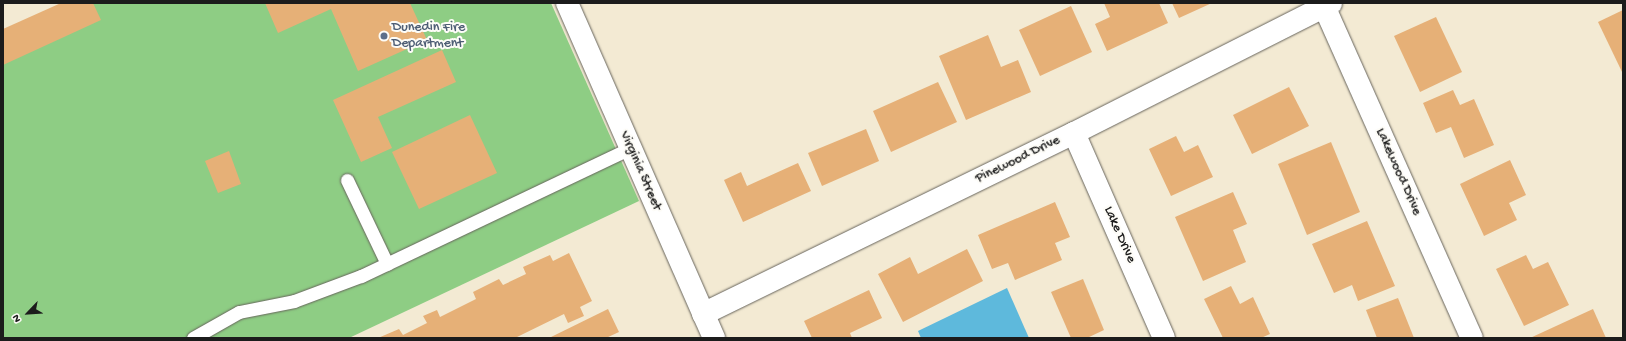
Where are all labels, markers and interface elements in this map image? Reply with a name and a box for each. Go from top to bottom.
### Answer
place label: Dunedin Fire Department [392,20,465,52]
marker: Dunedin Fire Department [379,31,389,41]
street label: Lakewood Drive [1371,126,1425,218]
street label: Virginia Street [615,129,665,213]
street label: Pinewood Drive [973,132,1063,188]
street label: Lake Drive [1099,204,1139,266]
north arrow [8,293,48,333]
text: N [10,312,24,324]

